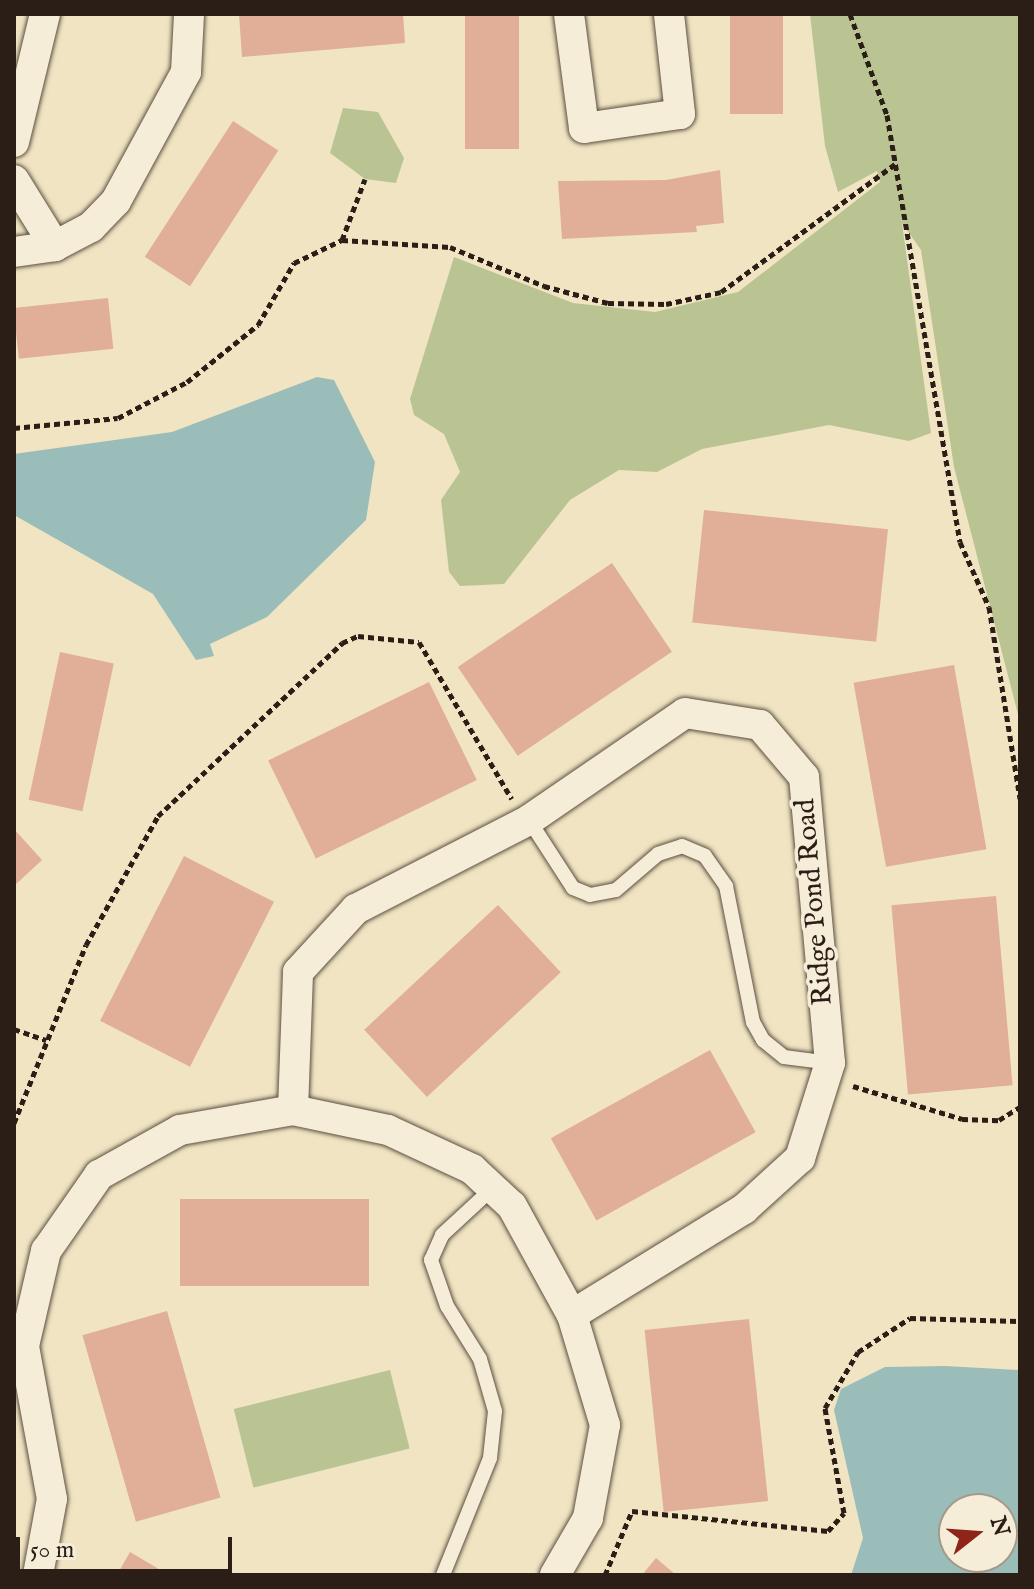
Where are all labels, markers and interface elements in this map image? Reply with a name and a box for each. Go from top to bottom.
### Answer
street label: Ridge Pond Road [789,797,841,1007]
north arrow [938,1493,1018,1573]
text: N [983,1513,1015,1540]
scale bar [20,1521,236,1571]
text: 50 m [30,1535,74,1566]

